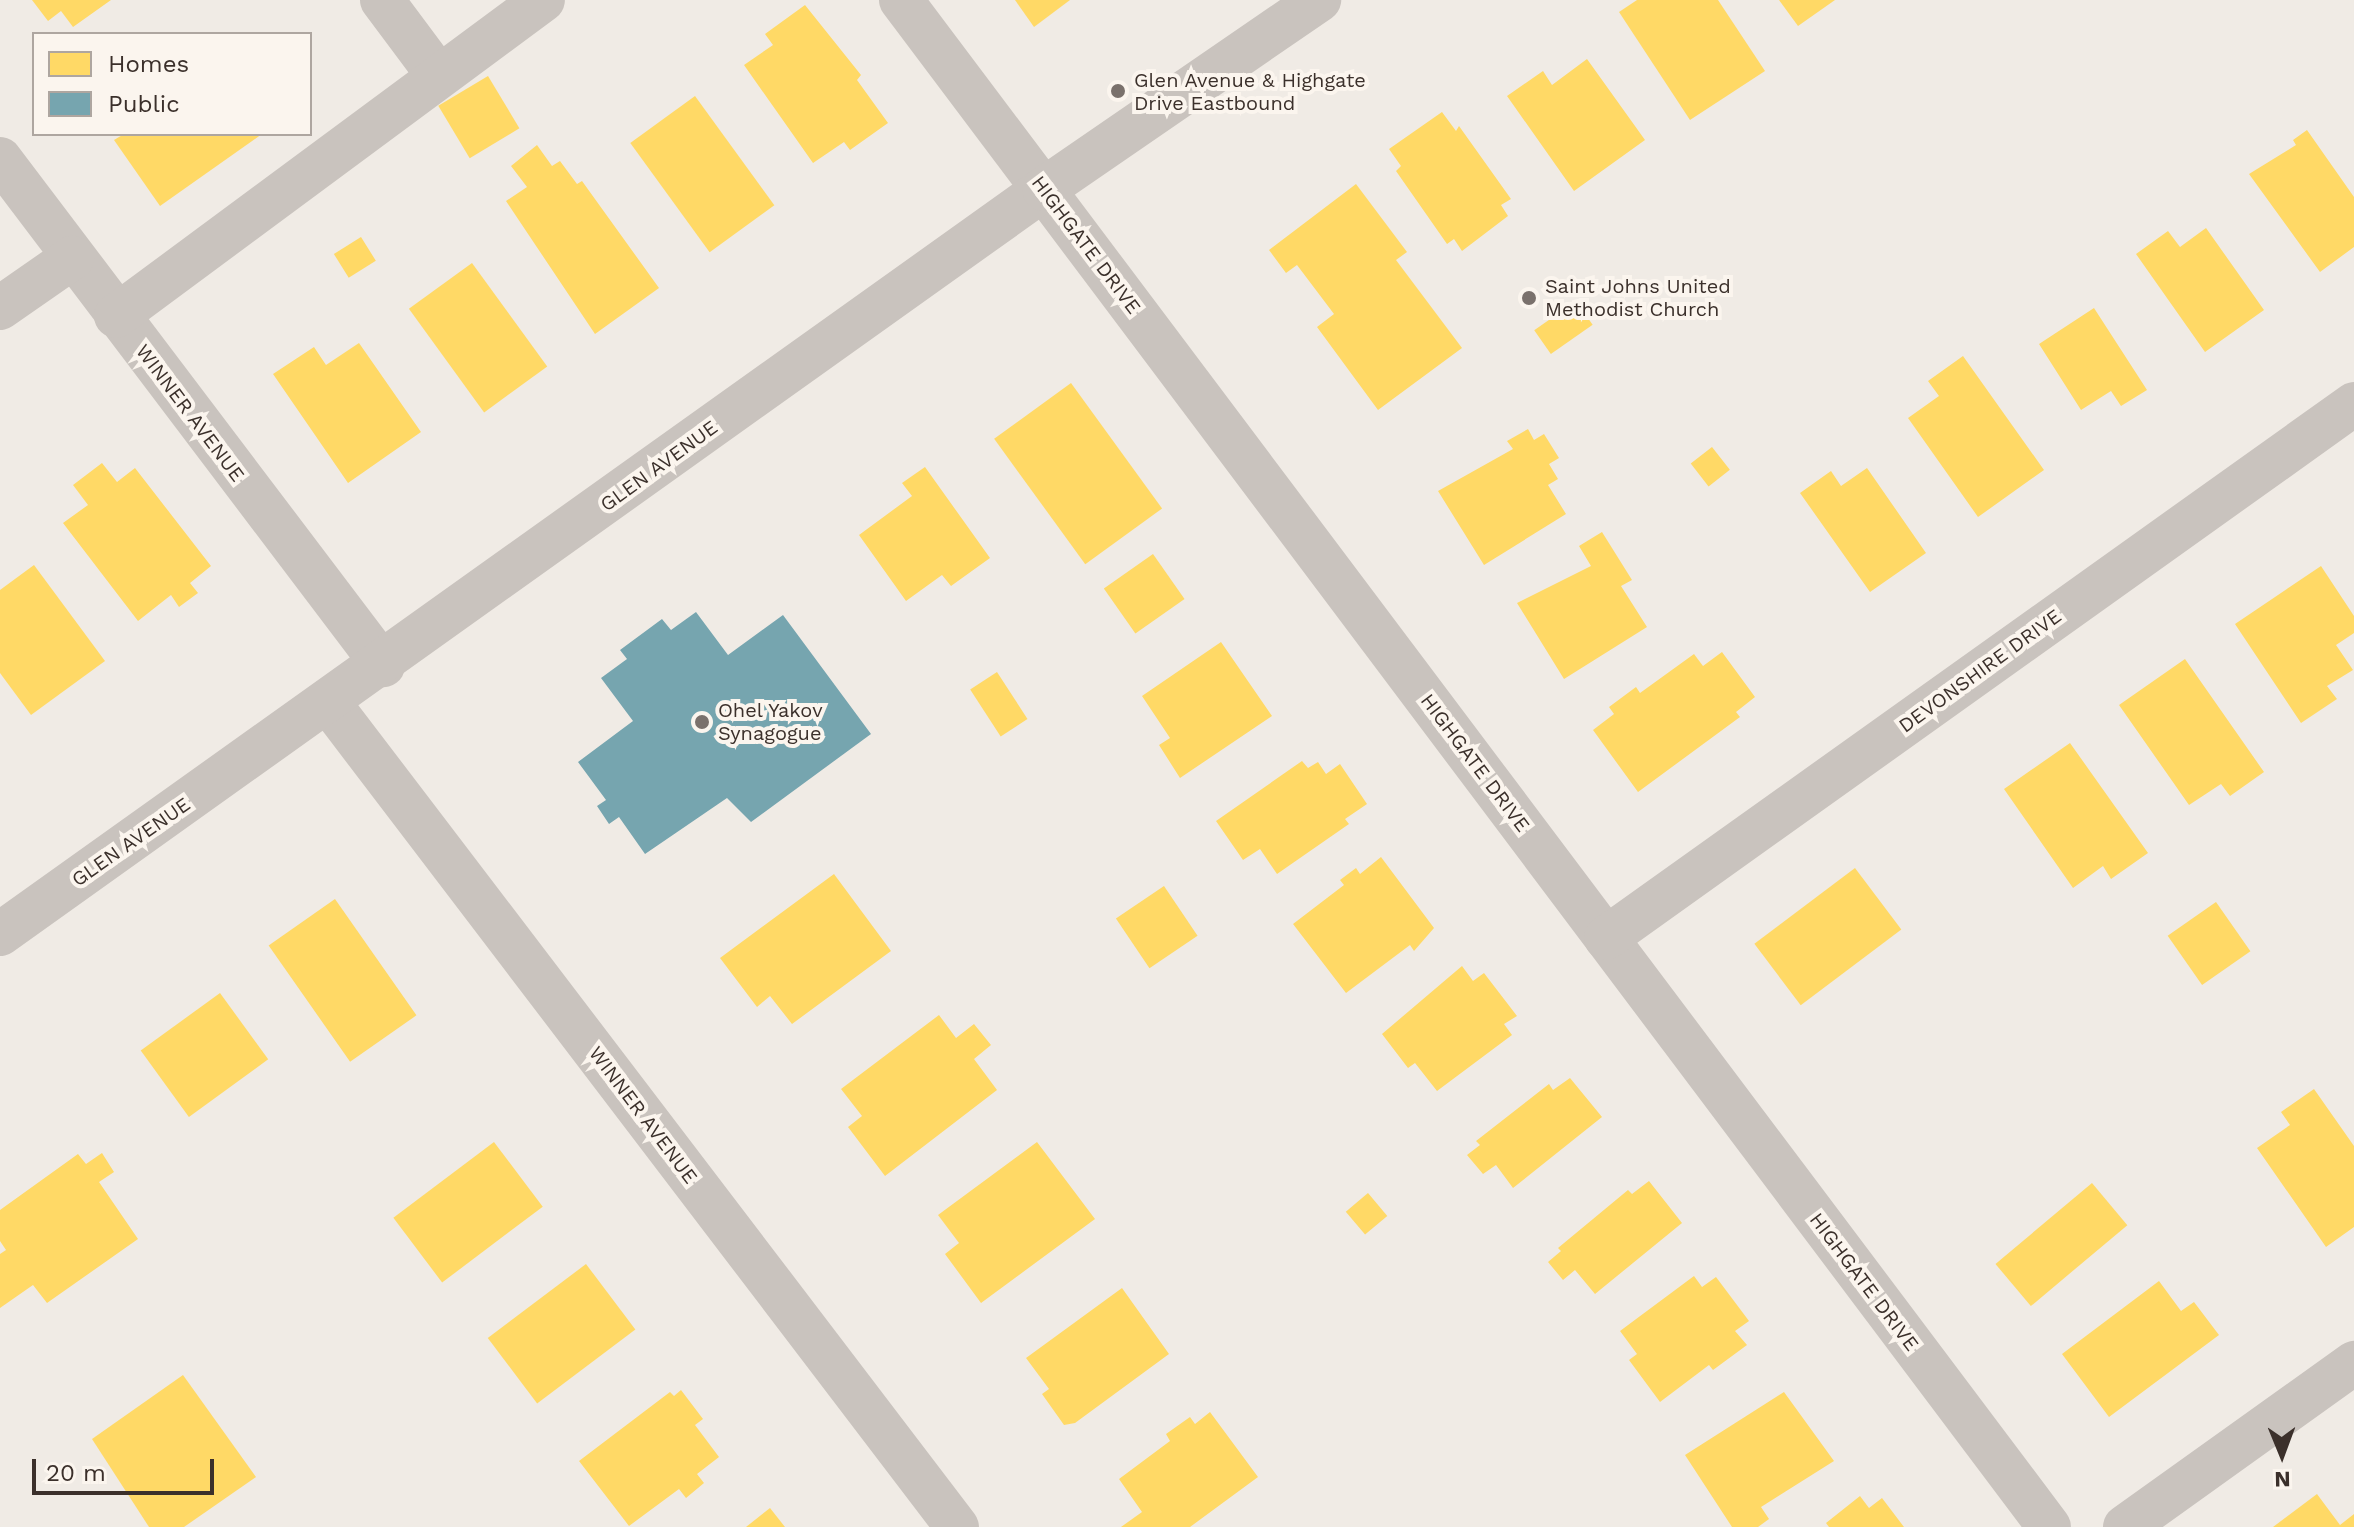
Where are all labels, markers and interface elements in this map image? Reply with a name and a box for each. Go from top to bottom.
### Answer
legend [32,32,312,136]
text: Homes [108,50,189,78]
place label: Glen Avenue & Highgate Drive Eastbound [1134,68,1367,115]
marker: Glen Avenue & Highgate Drive Eastbound [1109,82,1127,100]
text: Public [108,90,180,118]
street label: HIGHGATE DRIVE [1026,171,1146,319]
place label: Saint Johns United Methodist Church [1545,274,1731,321]
marker: Saint Johns United Methodist Church [1520,289,1538,307]
street label: WINNER AVENUE [130,339,250,487]
street label: GLEN AVENUE [595,415,723,517]
street label: DEVONSHIRE DRIVE [1894,604,2066,738]
street label: HIGHGATE DRIVE [1415,689,1535,837]
place label: Ohel Yakov Synagogue [718,698,824,745]
marker: Ohel Yakov Synagogue [693,713,711,731]
street label: GLEN AVENUE [67,792,195,892]
street label: WINNER AVENUE [583,1041,703,1189]
street label: HIGHGATE DRIVE [1804,1208,1924,1356]
north arrow [2242,1415,2322,1495]
scale bar [36,1443,218,1493]
text: 20 m [46,1459,106,1487]
text: N [2274,1467,2291,1492]

